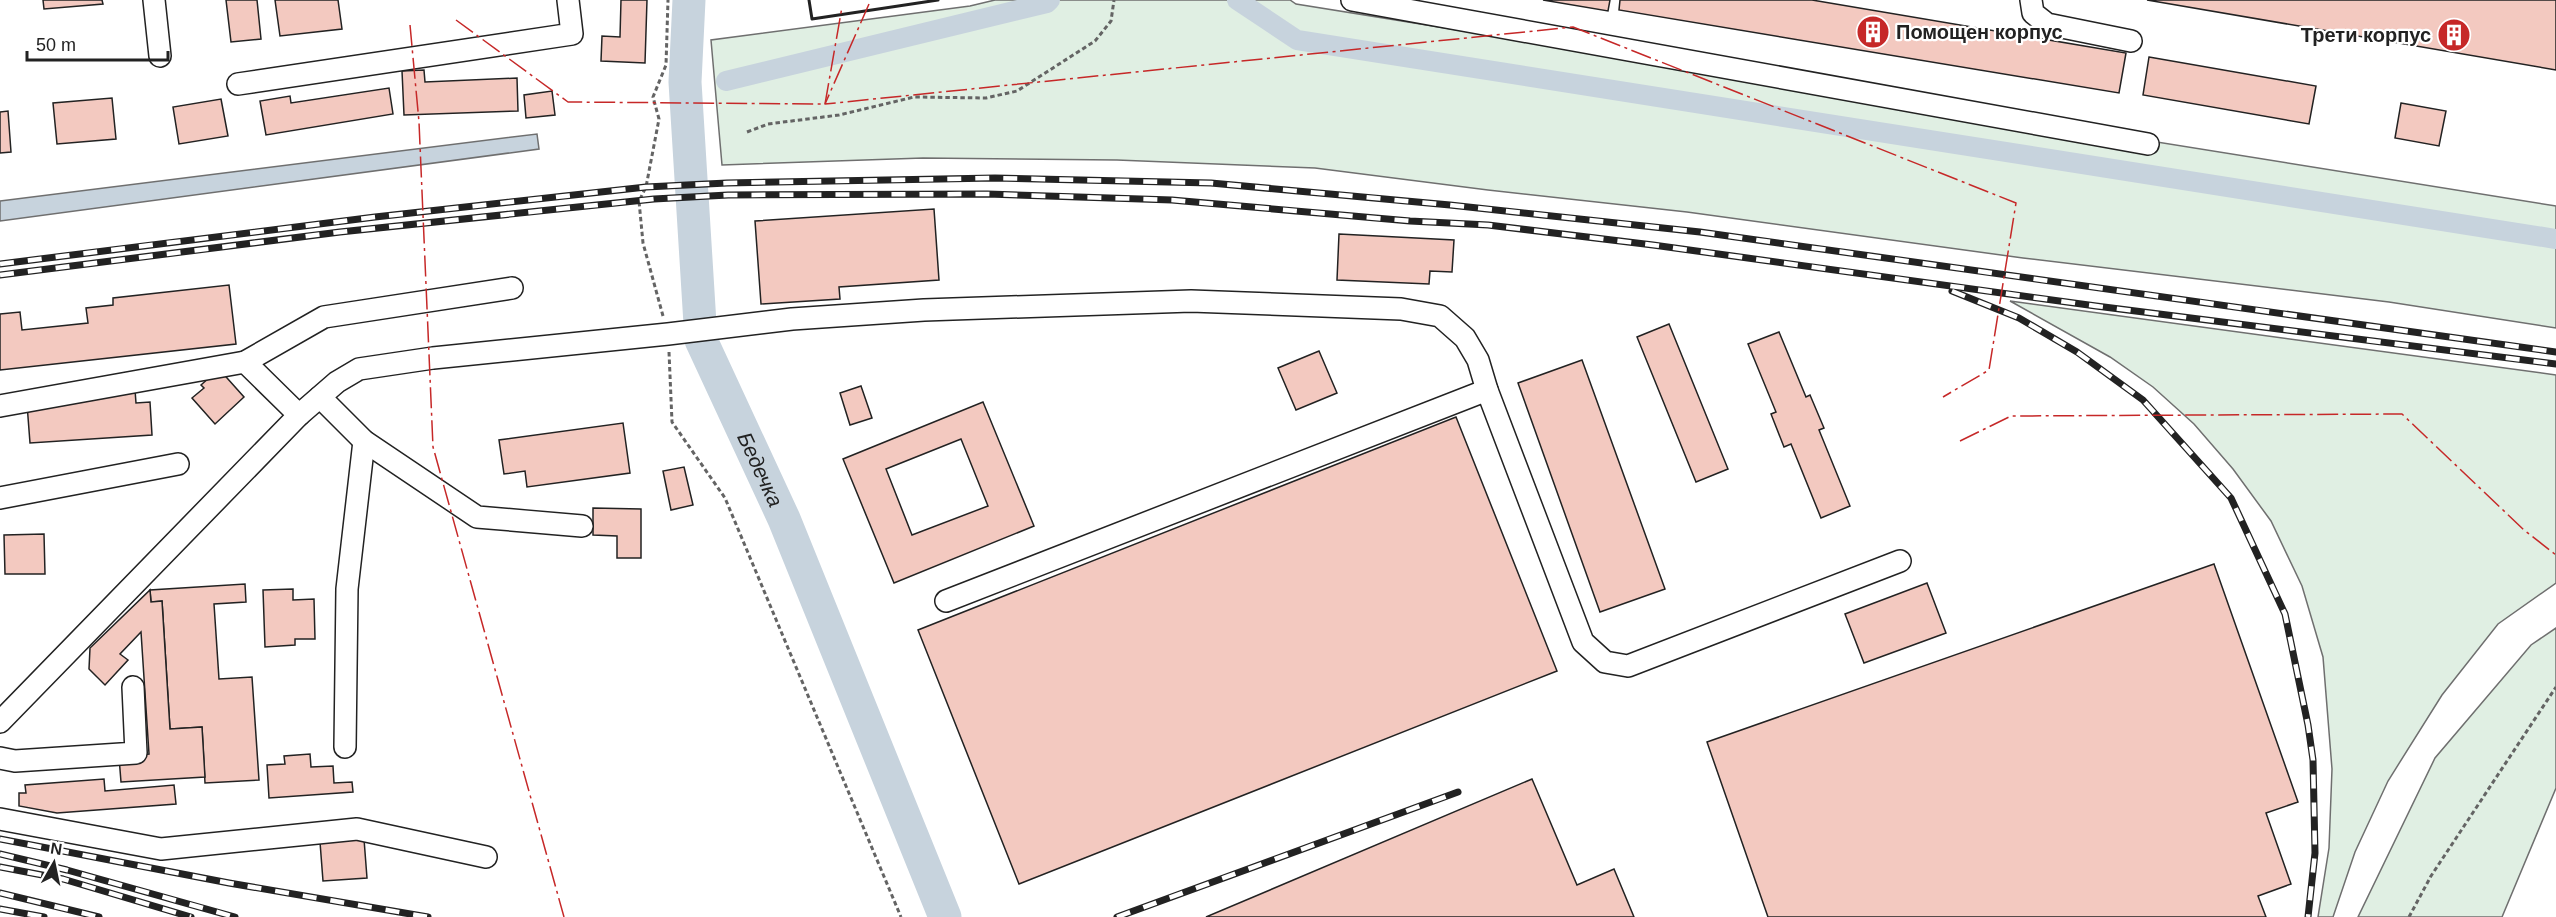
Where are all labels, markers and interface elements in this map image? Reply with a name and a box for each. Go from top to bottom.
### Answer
building icon: Помощен корпус [1855,14,1891,50]
building icon: Трети корпус [2436,17,2472,53]
place label: Помощен корпус [1896,21,2063,43]
scale bar [27,24,168,62]
place label: Трети корпус [2301,24,2431,46]
text: 50 m [36,35,76,55]
water label: Бедечка [734,428,788,510]
north arrow [24,833,84,893]
text: N [49,839,63,858]

